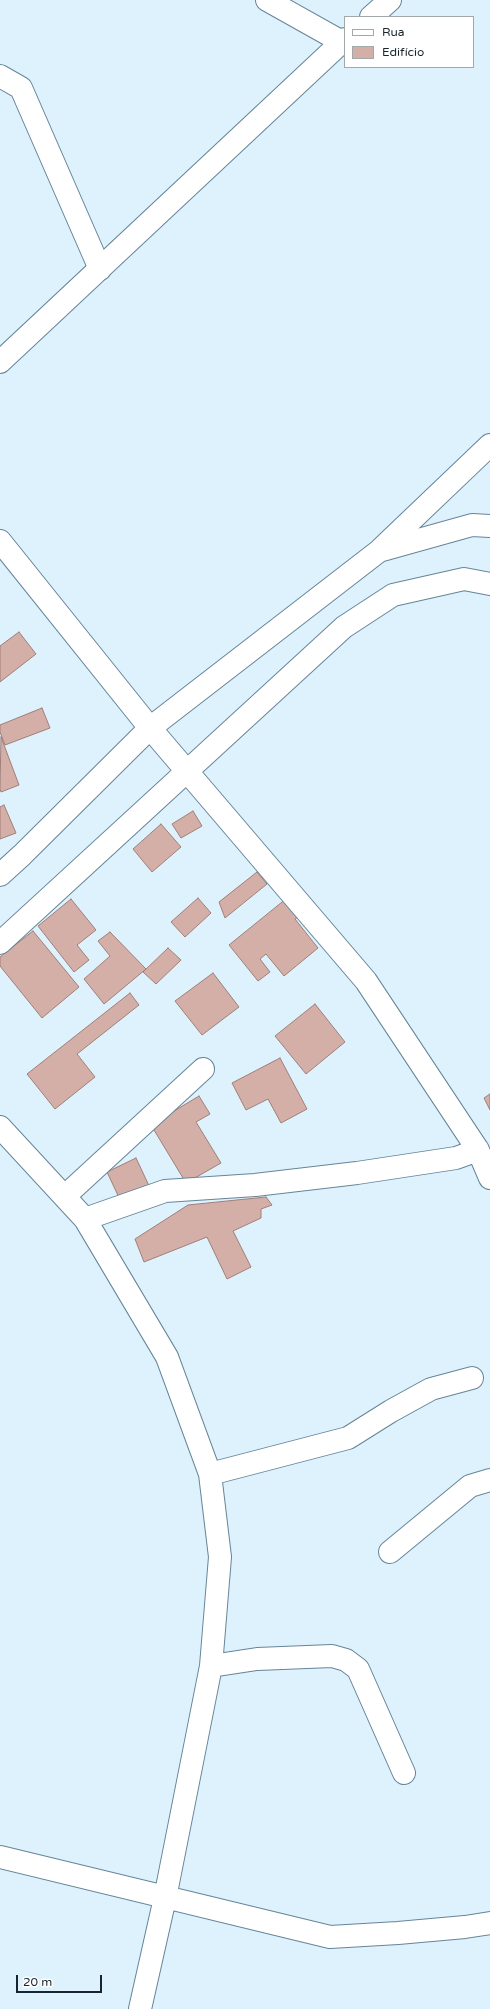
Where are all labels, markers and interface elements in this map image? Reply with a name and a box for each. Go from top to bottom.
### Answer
legend [344,16,474,68]
text: Rua [382,25,405,39]
text: Edifício [382,45,424,59]
scale bar [18,1967,104,1993]
text: 20 m [23,1975,52,1989]

